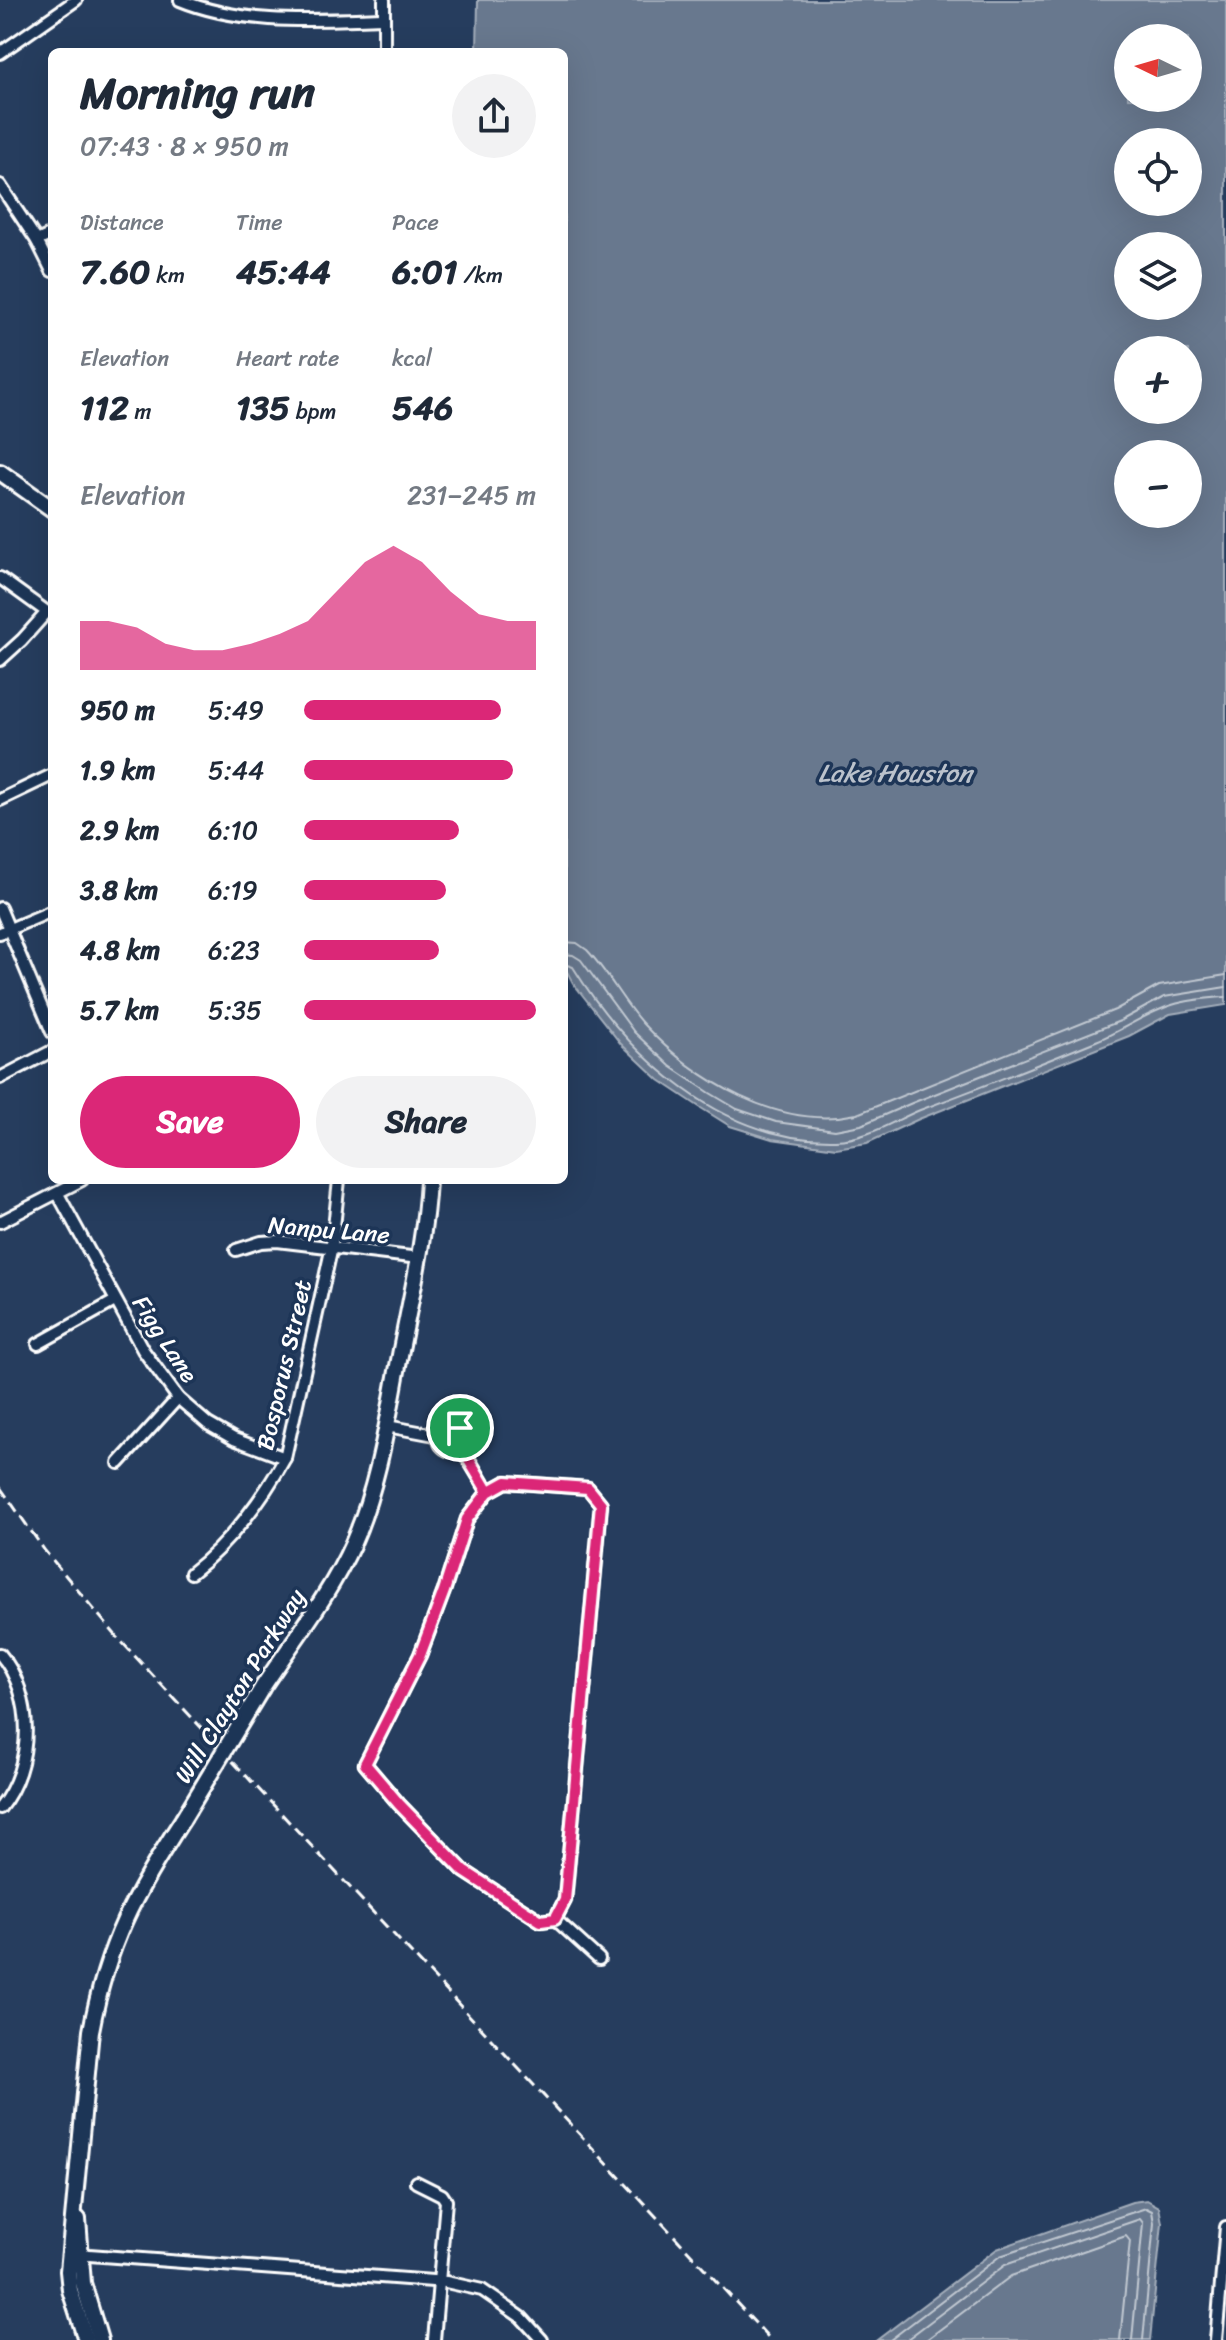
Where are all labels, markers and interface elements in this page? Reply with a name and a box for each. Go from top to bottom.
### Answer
north arrow [1114,24,1202,112]
map controls [1114,24,1202,528]
text: Morning run [80,54,315,132]
button: share [452,74,536,158]
text: 07:43 · 8 × 950 m [80,123,289,169]
button: locate [1114,128,1202,216]
text: Distance [80,203,164,242]
text: Time [236,203,283,242]
text: Pace [392,203,439,242]
button: layers [1114,232,1202,320]
text: 7.60 [80,242,150,302]
text: 45:44 [236,242,331,302]
text: 6:01 [392,242,458,302]
text: km [150,256,185,295]
text: /km [458,256,503,295]
button: + [1114,336,1202,424]
text: Elevation [80,339,169,378]
text: Heart rate [236,339,339,378]
text: kcal [392,339,432,378]
text: 112 [80,378,129,438]
text: 135 [236,378,290,438]
text: 546 [392,378,453,438]
text: m [129,392,151,431]
text: bpm [290,392,336,431]
button: − [1114,440,1202,528]
text: Elevation [80,472,185,518]
text: 231–245 m [407,472,536,518]
text: 950 m [80,687,155,733]
text: 5:49 [208,687,264,733]
text: 1.9 km [80,747,156,793]
text: 5:44 [208,747,264,793]
water label: Lake Houston [818,750,975,796]
text: 2.9 km [80,807,159,853]
text: 6:10 [208,807,258,853]
text: 3.8 km [80,867,158,913]
text: 6:19 [208,867,258,913]
text: 4.8 km [80,927,160,973]
text: 6:23 [208,927,260,973]
text: 5.7 km [80,987,159,1033]
text: 5:35 [208,987,262,1033]
button: Save [80,1076,300,1168]
button: Share [316,1076,536,1168]
street label: Nanpu Lane [266,1204,392,1256]
street label: Bosporus Street [244,1276,324,1454]
street label: Figg Lane [121,1287,210,1392]
pin [426,1394,494,1462]
icon: arrive [438,1406,482,1450]
street label: Will Clayton Parkway [163,1580,317,1792]

